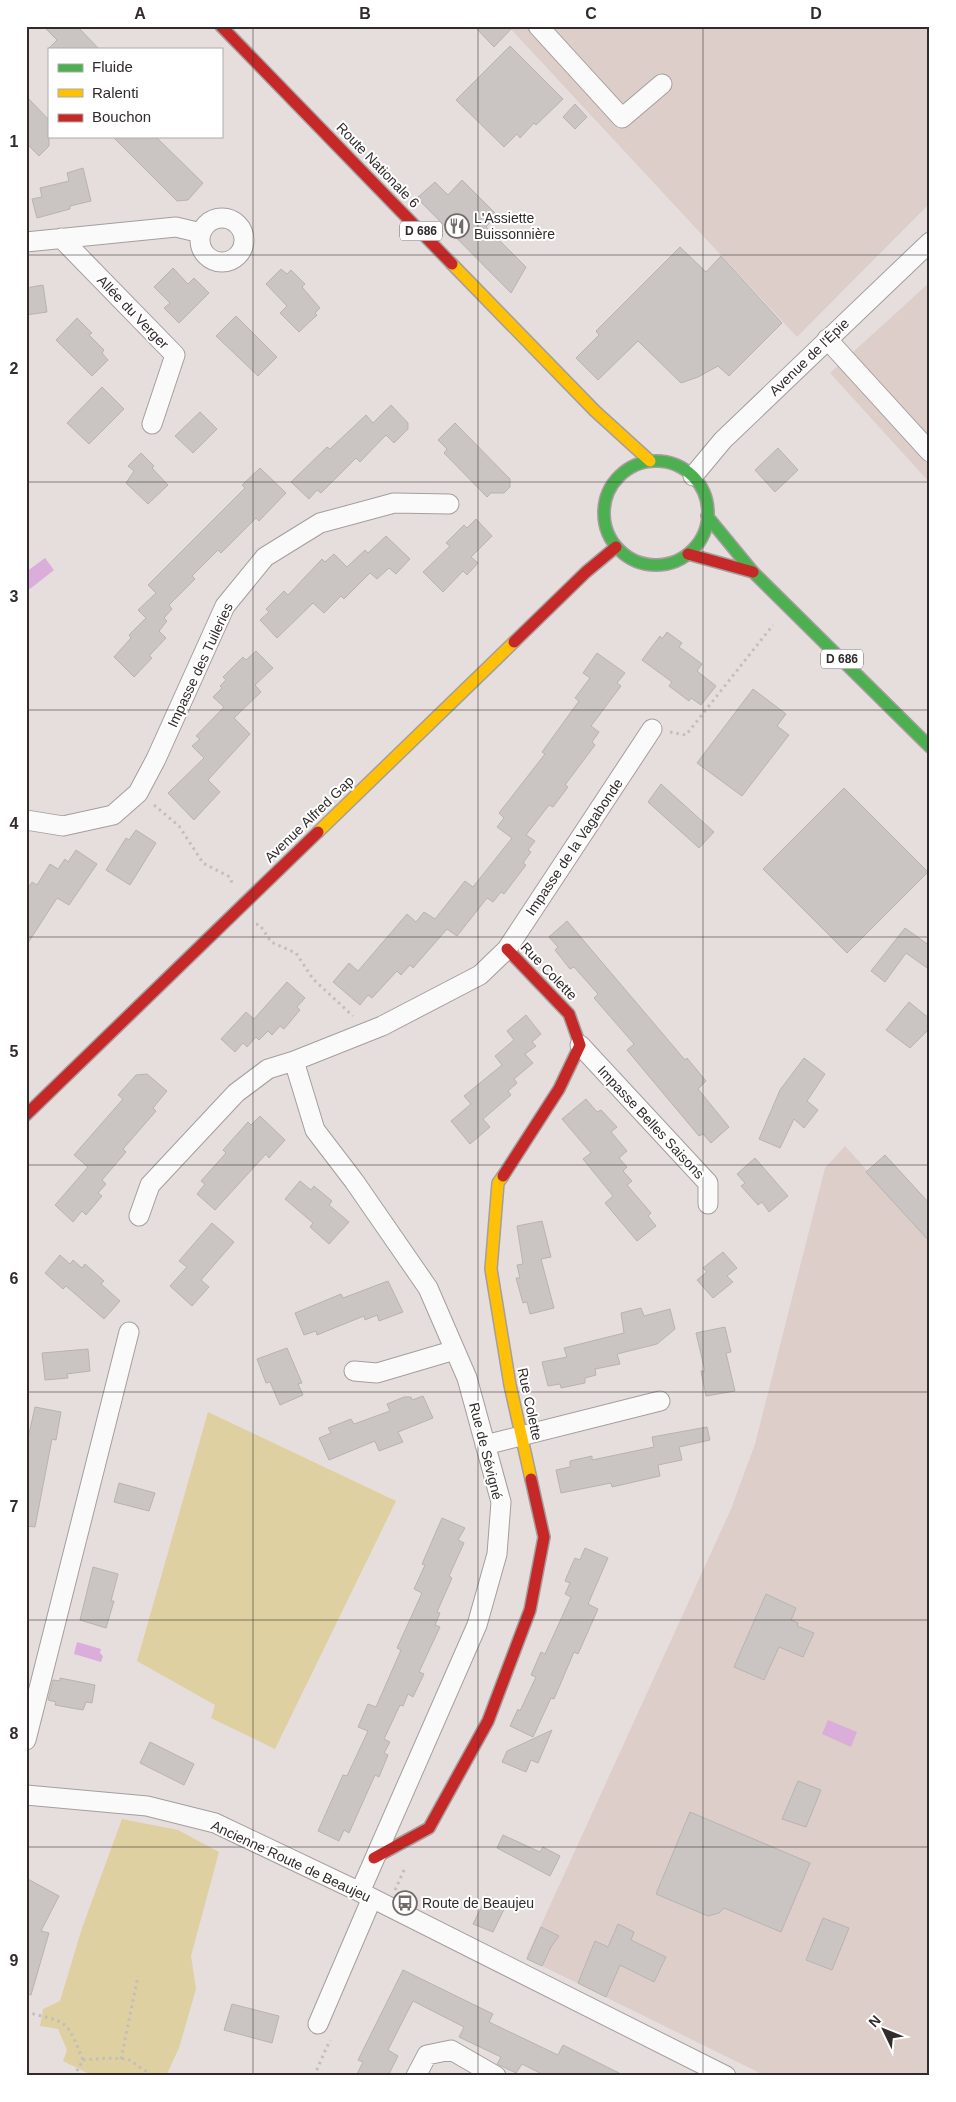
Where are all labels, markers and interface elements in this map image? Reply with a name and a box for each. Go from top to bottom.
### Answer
text: A [134,5,146,22]
text: B [359,5,371,22]
text: C [585,5,597,22]
text: D [810,5,822,22]
legend [48,48,222,138]
text: Fluide [92,58,133,75]
text: Ralenti [92,84,139,101]
text: Bouchon [92,108,151,125]
street label: Route Nationale 6 [333,119,423,211]
text: 1 [10,133,19,150]
place label: L'Assiette Buissonnière [474,210,555,242]
restaurant icon: L'Assiette Buissonnière [444,213,470,239]
road number: D 686 [400,222,442,240]
street label: Allée du Verger [94,272,172,352]
street label: Avenue de l'Épie [766,315,852,399]
text: 2 [10,360,19,377]
text: 3 [10,588,19,605]
street label: Impasse des Tuileries [164,600,236,730]
road number: D 686 [821,650,863,669]
street label: Avenue Alfred Gap [261,772,357,865]
street label: Impasse de la Vagabonde [522,775,626,918]
text: 4 [10,815,19,832]
street label: Rue Colette [518,939,581,1003]
text: 5 [10,1043,19,1060]
street label: Impasse Belles Saisons [594,1062,708,1182]
text: 6 [10,1270,19,1287]
street label: Rue Colette [514,1366,546,1442]
street label: Rue de Sévigné [466,1401,506,1501]
text: 7 [10,1498,19,1515]
text: 8 [10,1725,19,1742]
street label: Ancienne Route de Beaujeu [209,1817,373,1905]
bus stop icon: Route de Beaujeu [392,1890,418,1916]
place label: Route de Beaujeu [422,1895,534,1911]
text: 9 [10,1952,19,1969]
north arrow [858,2004,908,2054]
text: N [865,2012,884,2030]

